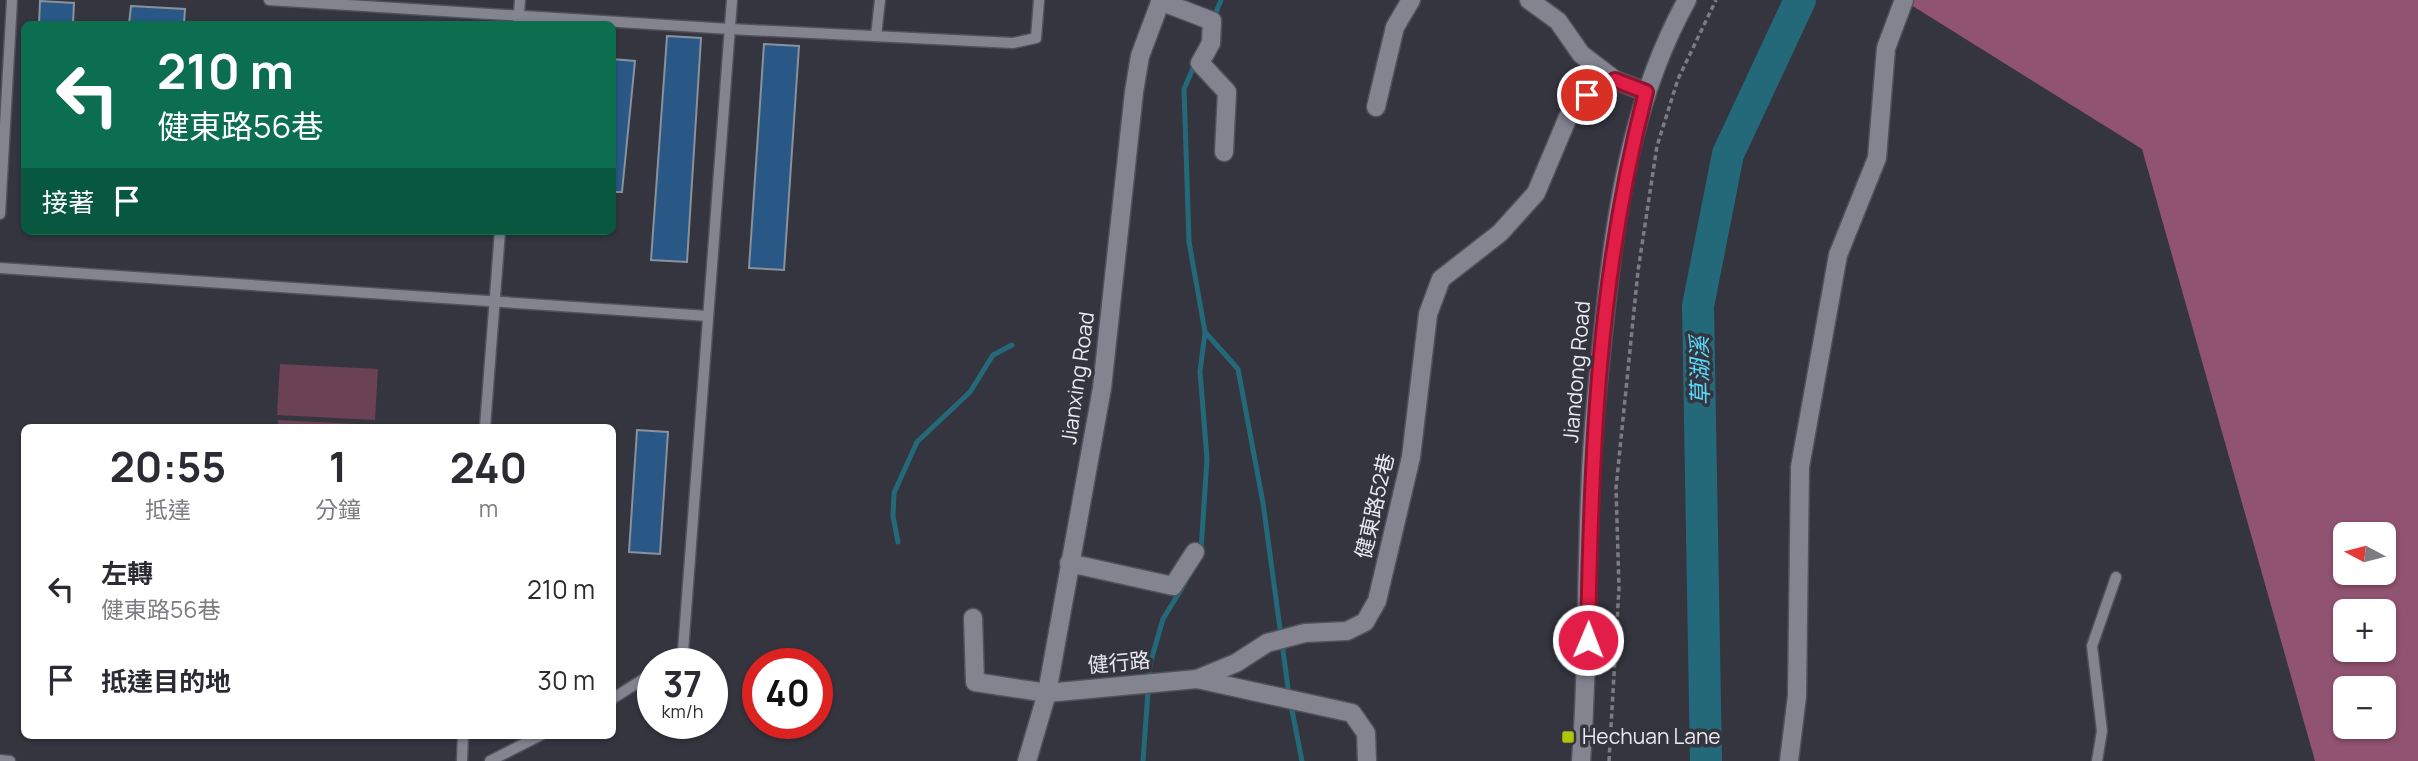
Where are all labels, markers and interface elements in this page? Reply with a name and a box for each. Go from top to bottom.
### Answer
text: 210 m [157,37,294,104]
icon: left [42,49,133,140]
pin [1557,65,1617,125]
icon: arrive [1568,76,1606,114]
text: 健東路56巷 [157,104,323,148]
icon: arrive [108,182,146,220]
text: 接著 [42,184,94,220]
street label: Jiandong Road [1556,300,1596,444]
street label: Jianxing Road [1054,310,1100,446]
water label: 草湖溪 [1682,333,1716,406]
text: 20:55 [110,437,226,495]
text: 1 [329,437,347,495]
text: 240 [450,438,527,496]
street label: 健東路52巷 [1348,450,1400,561]
text: m [479,492,498,524]
text: 抵達 [145,493,191,525]
text: 分鐘 [315,493,361,525]
north arrow [2333,522,2396,584]
map controls [2333,522,2396,739]
text: 左轉 [101,555,153,591]
icon: left [42,570,80,608]
text: 210 m [527,571,595,607]
text: 健東路56巷 [101,593,221,625]
button: + [2333,599,2396,662]
position arrow [1551,603,1625,677]
street label: 健行路 [1086,645,1152,679]
speed limit sign: 40 [742,648,833,739]
text: 37 [663,660,702,708]
icon: arrive [42,661,80,699]
text: 30 m [538,662,595,698]
text: 抵達目的地 [101,663,231,699]
button: − [2333,676,2396,739]
text: km/h [662,699,703,723]
place label: Hechuan Lane [1582,722,1721,750]
marker: Hechuan Lane [1560,729,1576,745]

